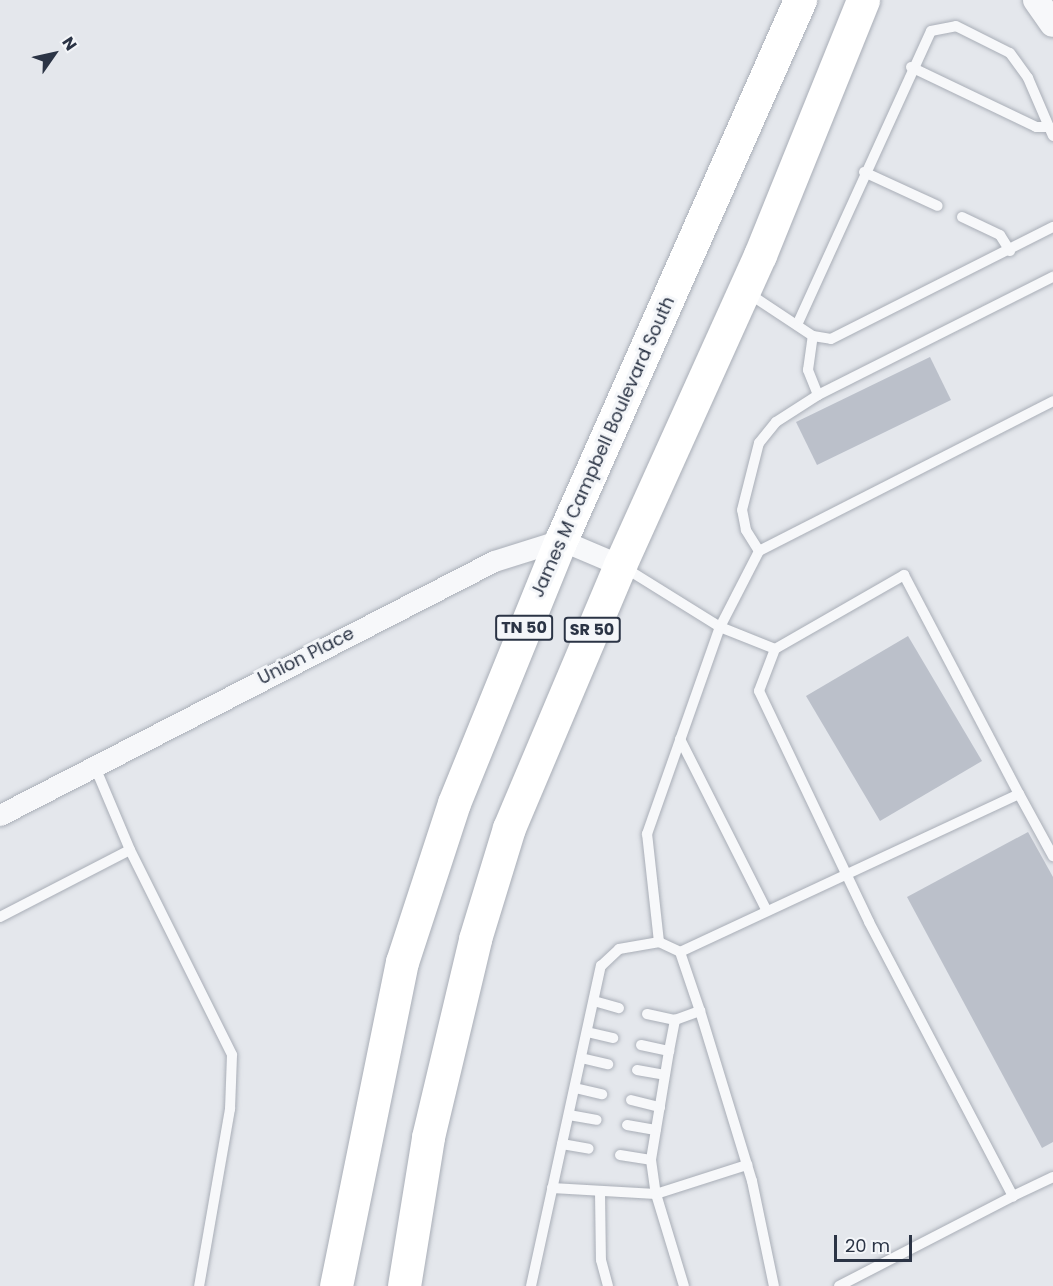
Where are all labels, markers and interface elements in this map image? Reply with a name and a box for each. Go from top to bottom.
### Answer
north arrow [24,24,84,84]
text: N [56,32,82,55]
street label: James M Campbell Boulevard South [527,293,679,601]
road number: TN 50 [494,615,554,641]
road number: SR 50 [564,617,620,643]
street label: Union Place [254,623,358,689]
scale bar [837,1223,915,1261]
text: 20 m [845,1233,890,1258]

